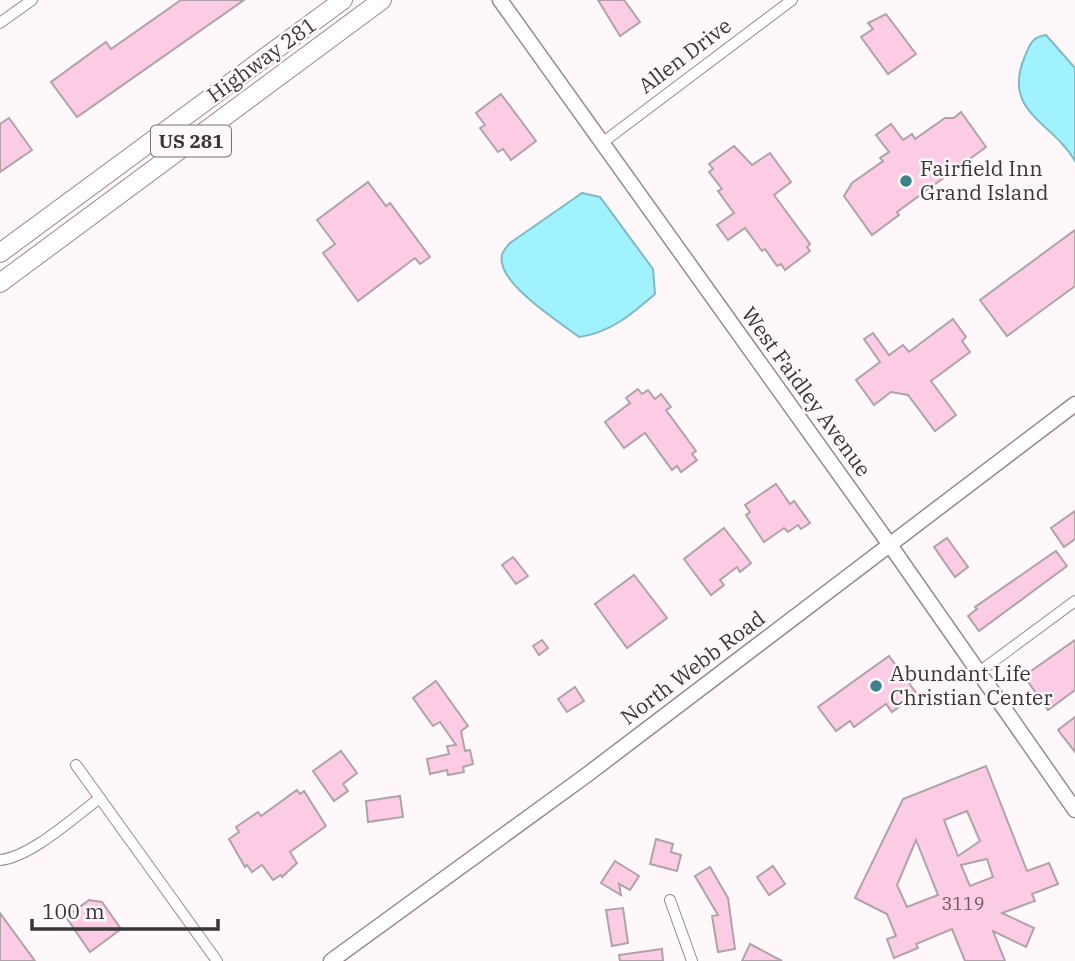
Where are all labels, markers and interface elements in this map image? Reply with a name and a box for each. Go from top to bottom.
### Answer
street label: Highway 281 [201,10,322,108]
street label: Allen Drive [632,11,736,99]
road number: US 281 [151,125,231,156]
place label: Fairfield Inn Grand Island [920,154,1049,206]
marker: Fairfield Inn Grand Island [898,173,914,189]
street label: West Faidley Avenue [736,301,878,482]
street label: North Webb Road [615,604,770,731]
place label: Abundant Life Christian Center [890,659,1053,711]
marker: Abundant Life Christian Center [868,678,884,694]
scale bar [32,888,217,932]
house number: 3119 [941,892,985,915]
text: 100 m [42,897,105,925]

